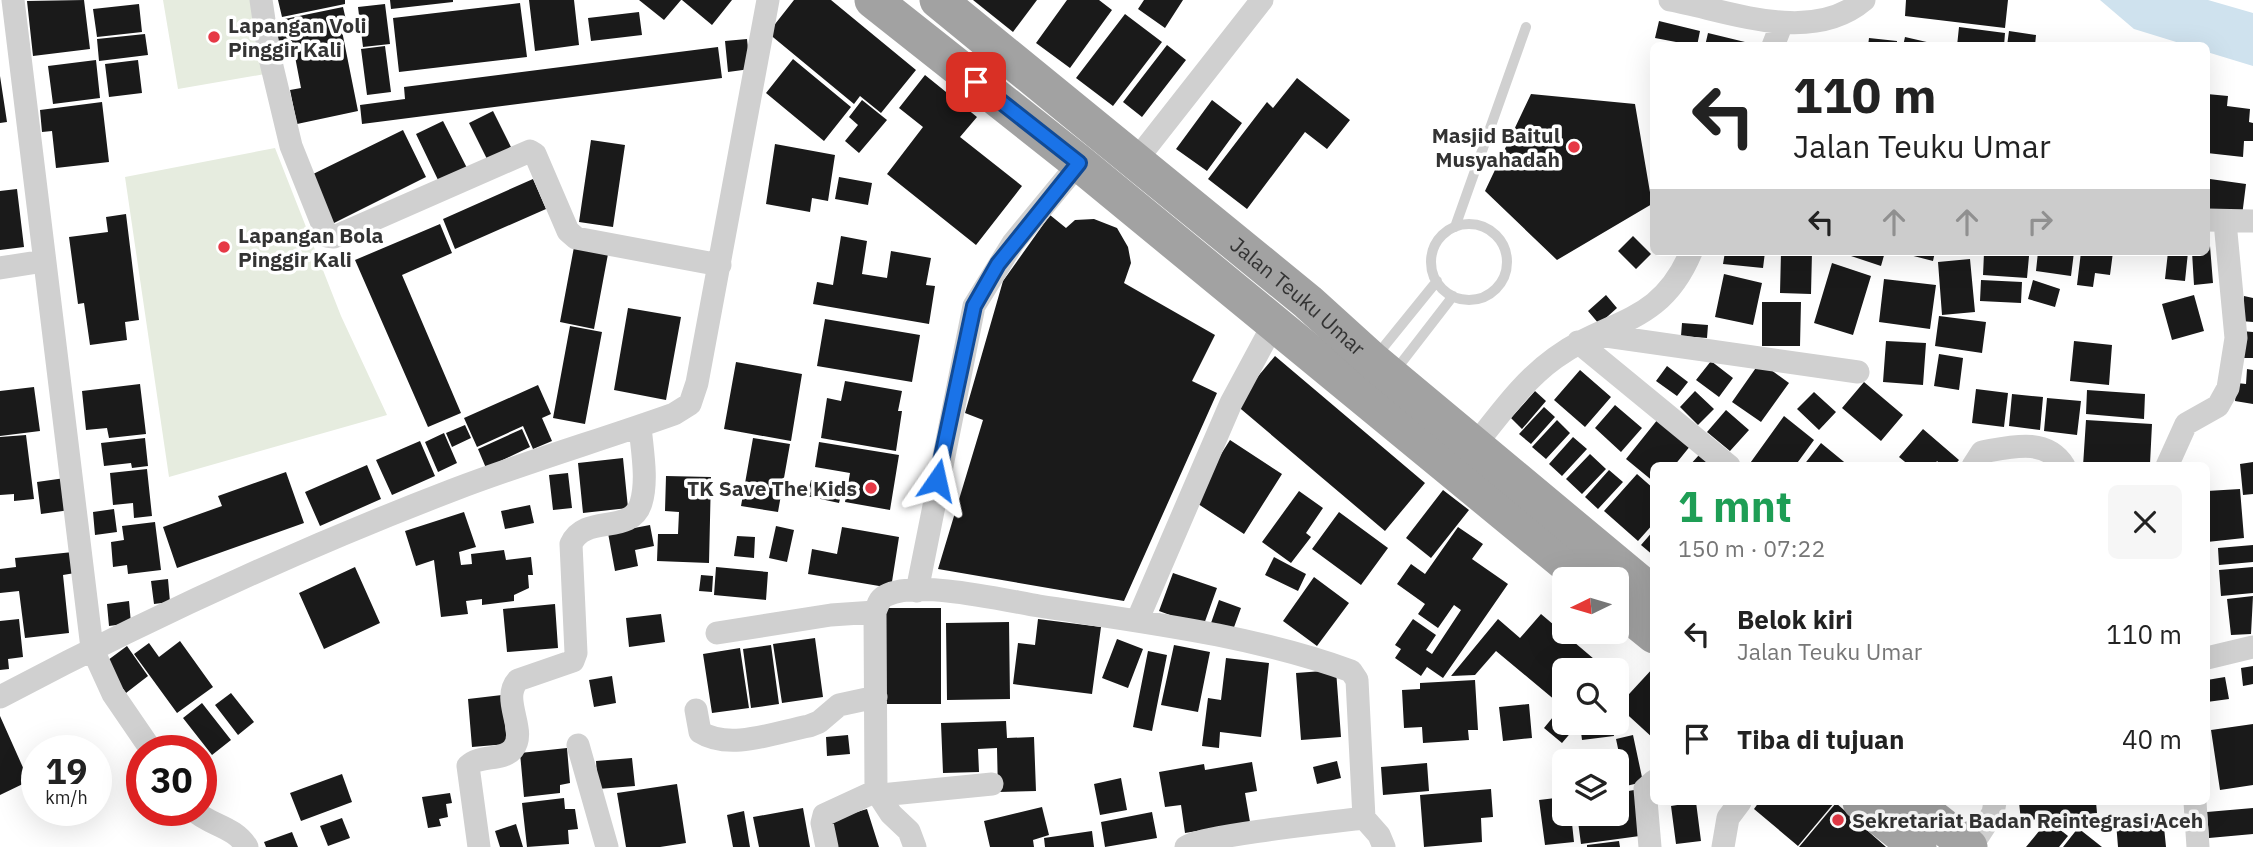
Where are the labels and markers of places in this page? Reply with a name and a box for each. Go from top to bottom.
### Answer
place label: Lapangan Voli Pinggir Kali [228,11,367,63]
marker: Lapangan Voli Pinggir Kali [206,29,222,45]
pin [946,52,1006,112]
place label: Masjid Baitul Musyahadah [1432,121,1560,173]
marker: Masjid Baitul Musyahadah [1566,139,1582,155]
place label: Lapangan Bola Pinggir Kali [238,221,384,273]
marker: Lapangan Bola Pinggir Kali [216,239,232,255]
place label: TK Save The Kids [687,474,857,502]
marker: TK Save The Kids [863,480,879,496]
place label: Sekretariat Badan Reintegrasi Aceh [1852,806,2203,834]
marker: Sekretariat Badan Reintegrasi Aceh [1830,812,1846,828]

